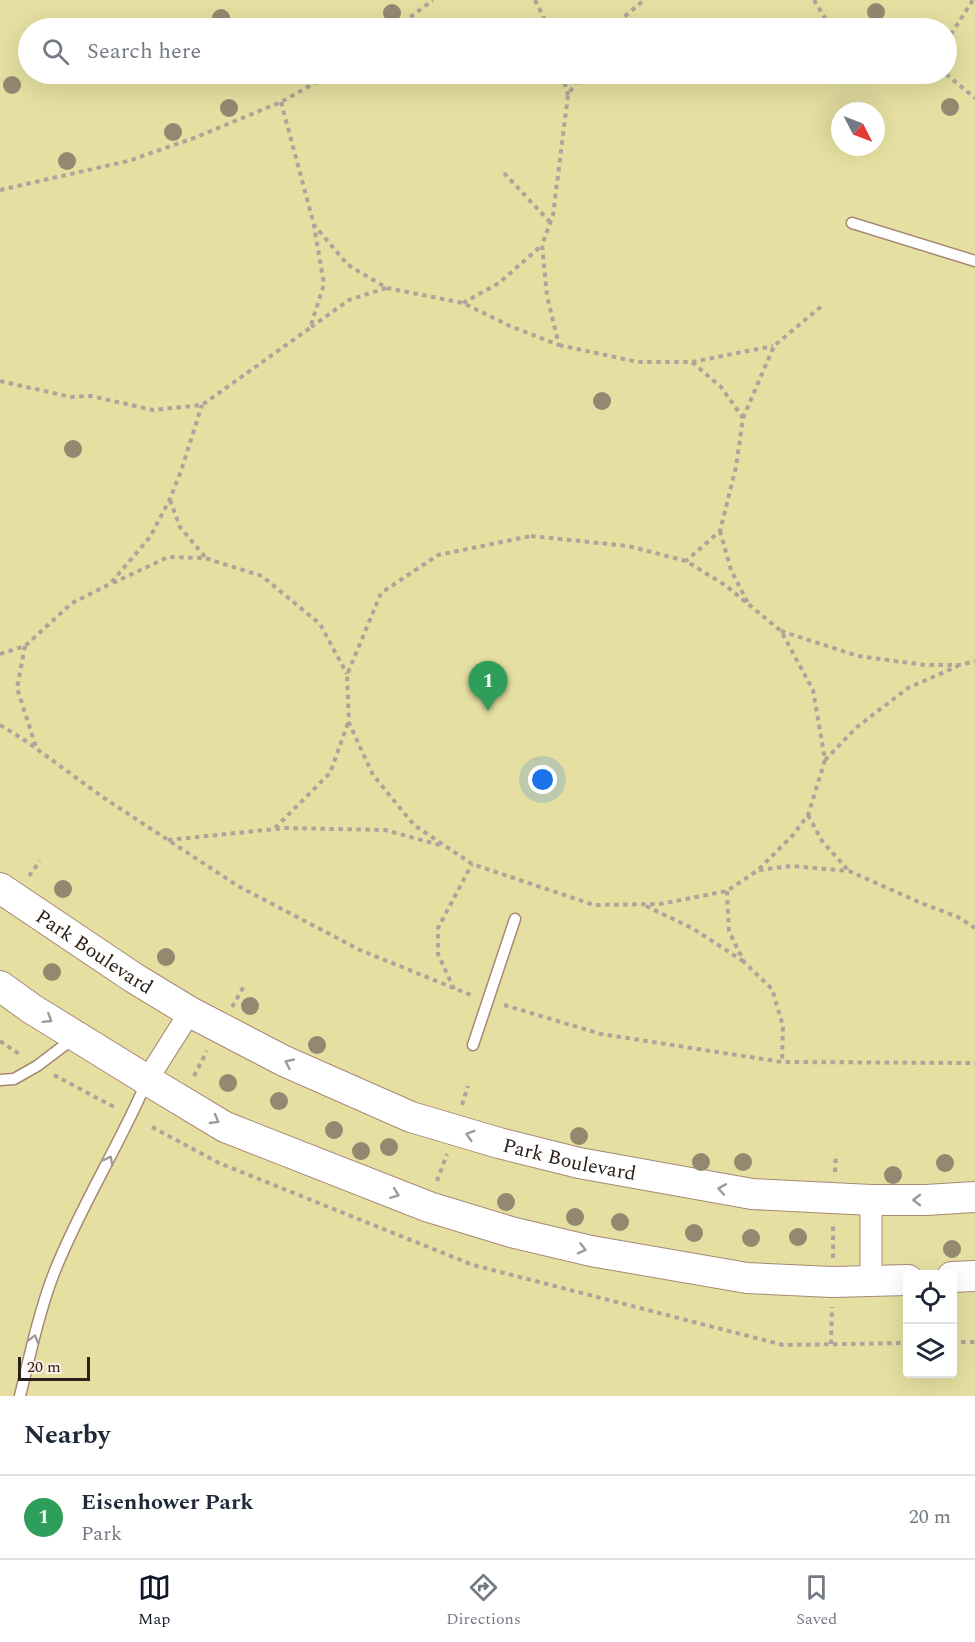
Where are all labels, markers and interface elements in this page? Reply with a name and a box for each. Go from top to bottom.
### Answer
search box [18,18,957,84]
icon: search [39,35,72,68]
text: Search here [87,35,201,68]
north arrow [831,102,885,156]
pin: 1 [468,662,508,711]
your location [528,765,557,794]
street label: Park Boulevard [29,902,159,1002]
one-way arrow [42,1012,52,1024]
one-way arrow [285,1058,296,1070]
one-way arrow [209,1113,219,1125]
one-way arrow [465,1130,476,1142]
street label: Park Boulevard [500,1131,639,1189]
one-way arrow [102,1156,113,1166]
one-way arrow [718,1183,728,1196]
one-way arrow [389,1187,400,1200]
one-way arrow [912,1194,921,1206]
one-way arrow [577,1242,587,1255]
map controls [903,1270,957,1378]
button: locate [903,1270,957,1324]
button: layers [903,1324,957,1378]
one-way arrow [27,1334,39,1345]
scale bar [18,1354,90,1382]
text: 20 m [27,1355,61,1379]
text: Nearby [24,1415,110,1455]
text: Eisenhower Park [81,1486,254,1519]
text: 1 [38,1502,49,1532]
text: 20 m [909,1502,951,1532]
text: Park [81,1519,122,1549]
tab: Map [138,1571,171,1631]
tab: Directions [446,1571,521,1631]
tab: Saved [796,1571,837,1631]

